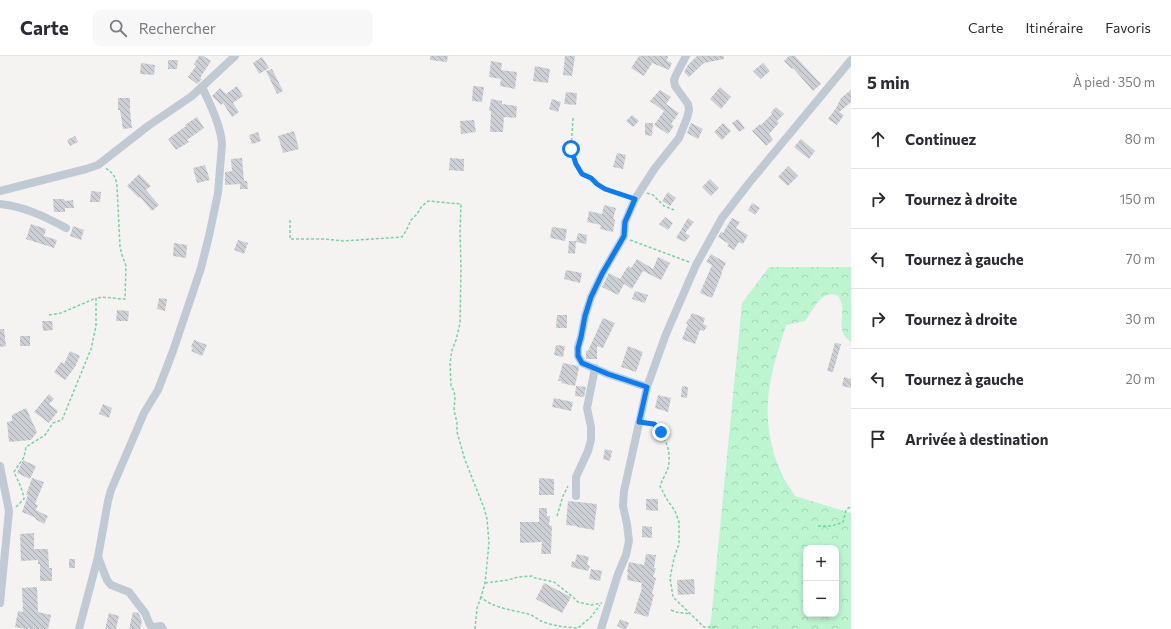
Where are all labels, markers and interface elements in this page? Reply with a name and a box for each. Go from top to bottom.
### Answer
search box [93,10,373,46]
text: Carte [20,16,69,39]
icon: search [107,17,129,39]
text: Rechercher [139,19,216,37]
text: Carte [968,19,1003,36]
text: Itinéraire [1025,19,1083,36]
text: Favoris [1105,19,1151,36]
text: 5 min [867,72,910,93]
text: À pied · 350 m [1073,74,1155,90]
icon: ahead [867,128,889,150]
text: Continuez [905,130,976,148]
text: 80 m [1125,131,1155,147]
route start [562,140,580,158]
icon: right [867,188,889,210]
text: Tournez à droite [905,190,1017,208]
text: 150 m [1120,191,1155,207]
icon: left [867,248,889,270]
text: Tournez à gauche [905,250,1024,268]
text: 70 m [1126,251,1155,267]
icon: right [867,308,889,330]
text: Tournez à droite [905,310,1017,328]
text: 30 m [1125,311,1155,327]
icon: left [867,368,889,390]
text: Tournez à gauche [905,370,1024,388]
text: 20 m [1126,371,1155,387]
route end [652,423,670,441]
icon: arrive [867,428,889,450]
text: Arrivée à destination [905,430,1048,448]
map controls [803,545,839,617]
button: + [803,545,839,581]
button: − [803,581,839,617]

